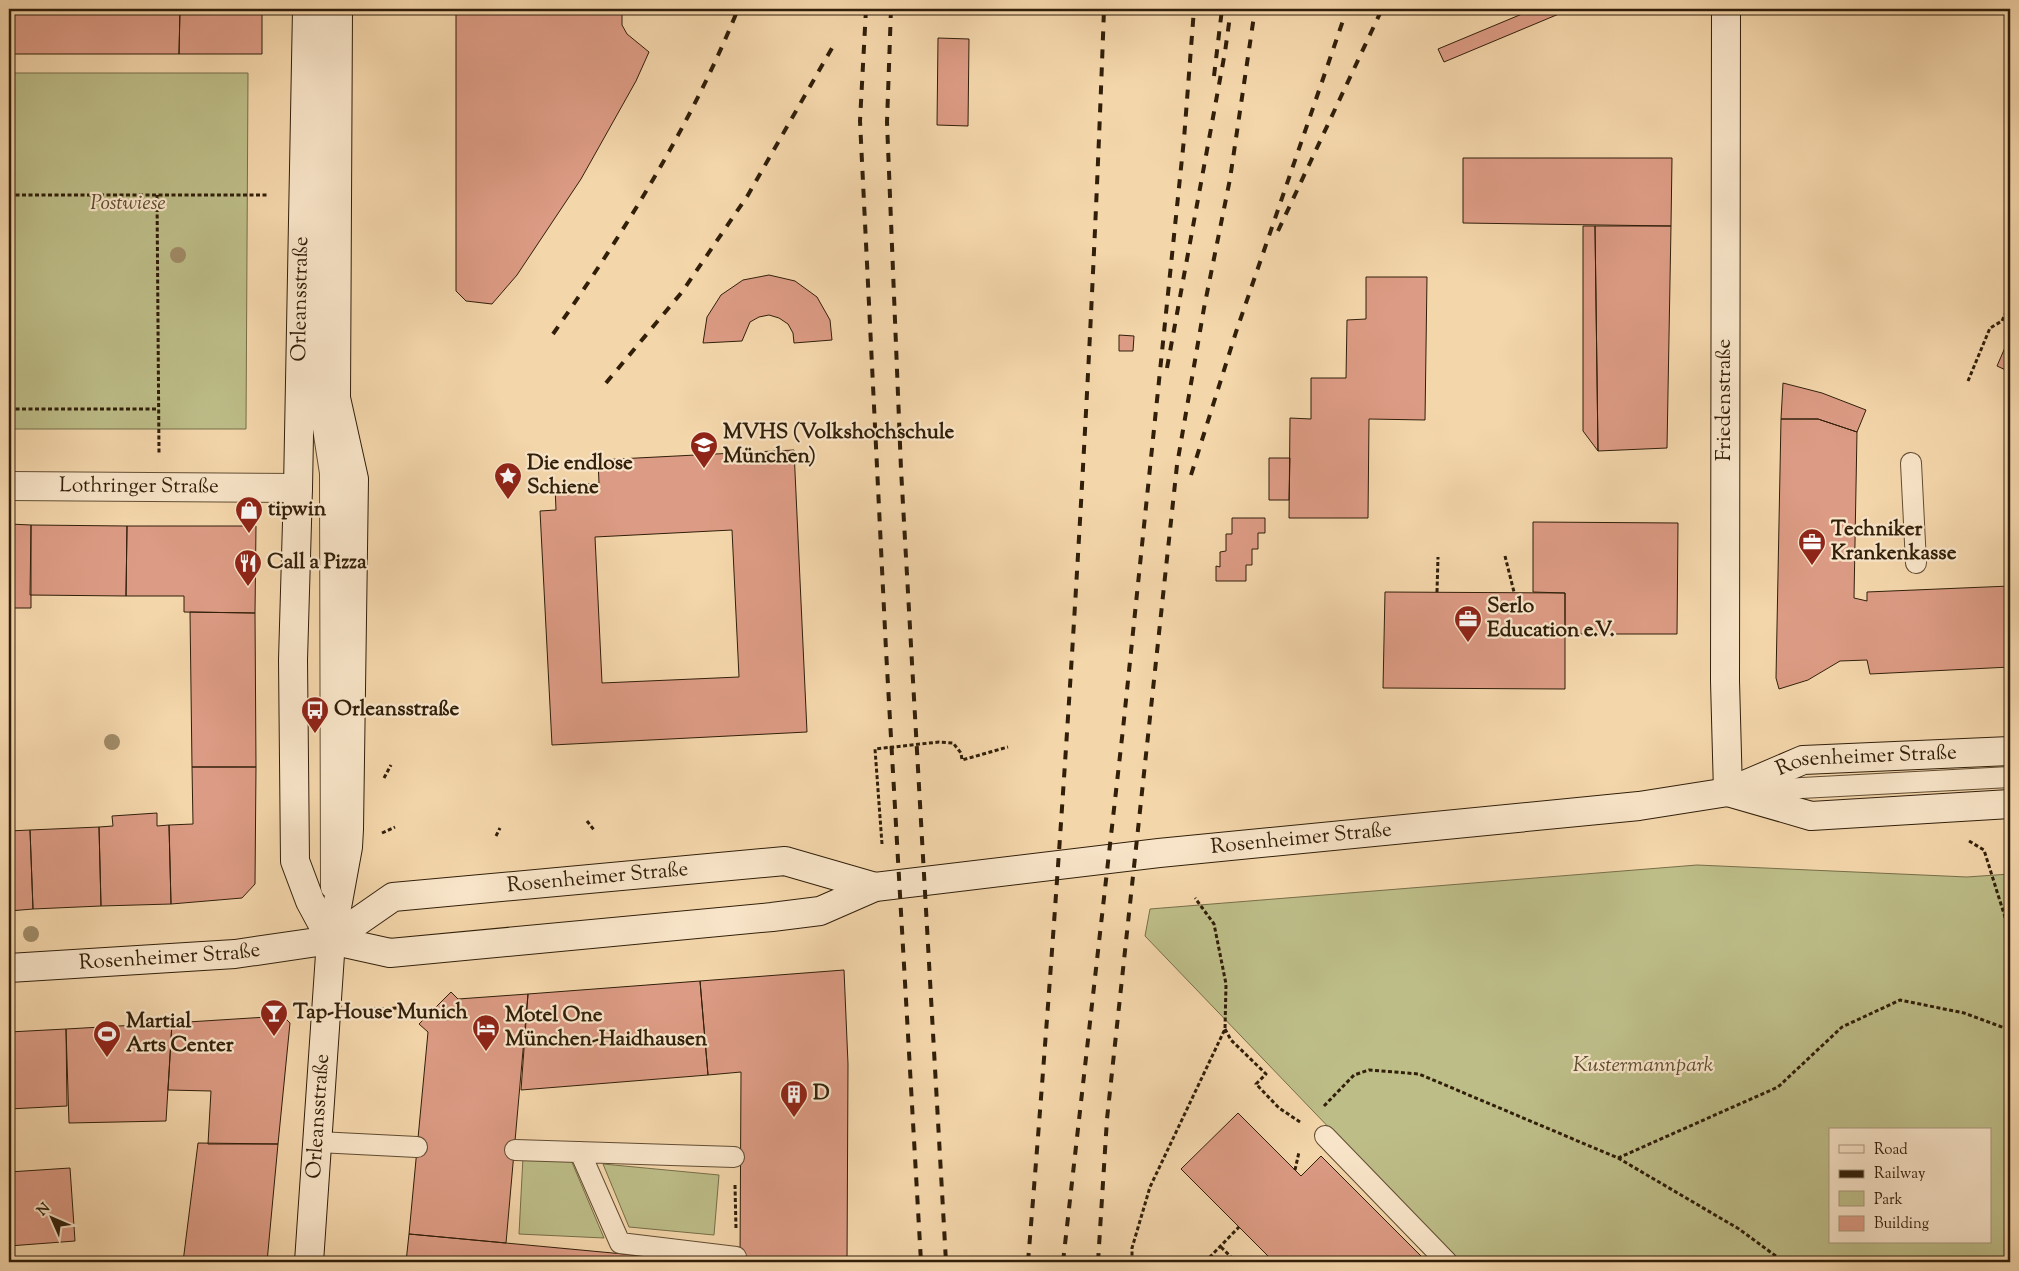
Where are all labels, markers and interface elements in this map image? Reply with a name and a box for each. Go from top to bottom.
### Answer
park label: Postwiese [90,189,166,219]
street label: Orleansstraße [285,236,317,362]
street label: Friedenstraße [1710,339,1740,461]
place label: MVHS (Volkshochschule München) [723,418,955,472]
school or university icon: MVHS (Volkshochschule München) [689,430,719,469]
place label: Die endlose Schiene [527,449,633,503]
place icon: Die endlose Schiene [493,461,523,500]
street label: Lothringer Straße [59,471,219,502]
shop icon: tipwin [234,495,264,534]
place label: tipwin [268,495,327,525]
place label: Techniker Krankenkasse [1831,515,1957,569]
office icon: Techniker Krankenkasse [1797,527,1827,566]
restaurant icon: Call a Pizza [233,548,263,587]
place label: Call a Pizza [267,548,367,578]
place label: Serlo Education e.V. [1487,592,1615,646]
office icon: Serlo Education e.V. [1453,604,1483,643]
bus stop icon: Orleansstraße [300,695,330,734]
place label: Orleansstraße [334,695,460,725]
street label: Rosenheimer Straße [1772,738,1958,785]
street label: Rosenheimer Straße [1209,815,1393,863]
street label: Rosenheimer Straße [506,855,690,901]
street label: Rosenheimer Straße [78,935,262,979]
bar icon: Tap-House Munich [259,998,289,1037]
place label: Tap-House Munich [293,998,469,1028]
place label: Motel One München-Haidhausen [505,1001,708,1055]
place label: Martial Arts Center [126,1007,234,1061]
hotel icon: Motel One München-Haidhausen [471,1013,501,1052]
sports icon: Martial Arts Center [92,1019,122,1058]
park label: Kustermannpark [1573,1051,1714,1081]
street label: Orleansstraße [300,1053,338,1180]
building icon: D [779,1079,809,1118]
place label: D [813,1079,830,1109]
legend [1829,1128,1992,1244]
text: Road [1874,1140,1908,1161]
text: Railway [1874,1164,1926,1185]
text: Park [1874,1190,1903,1211]
north arrow [28,1194,78,1244]
text: N [33,1199,55,1221]
text: Building [1874,1214,1929,1235]

